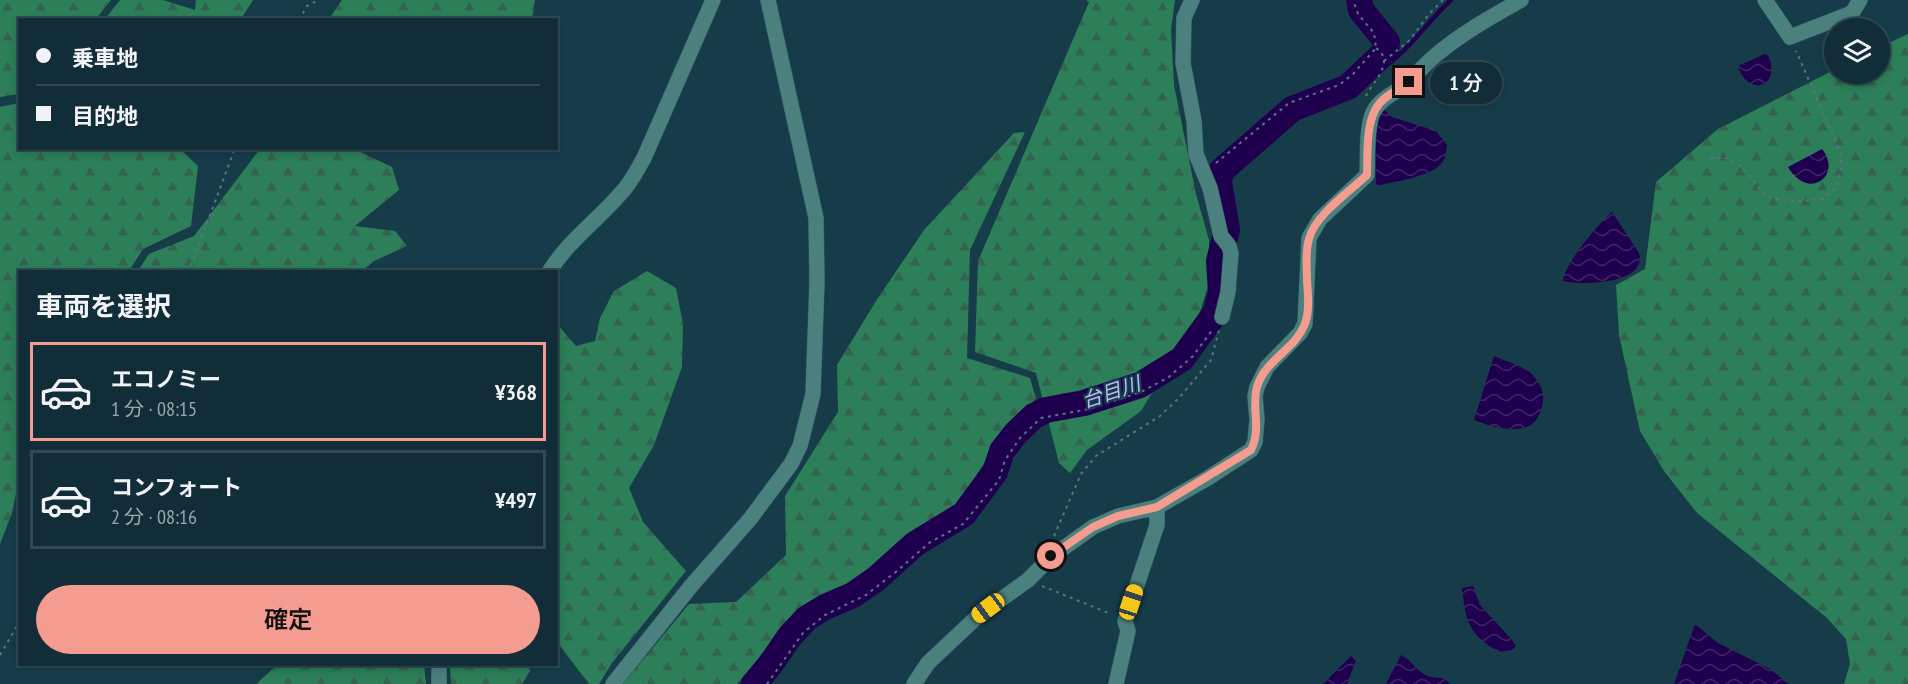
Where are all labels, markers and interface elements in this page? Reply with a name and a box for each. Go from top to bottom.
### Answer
map controls [1824,18,1890,84]
button: layers [1824,18,1890,84]
text: 乗車地 [72,44,138,72]
callout: 1 分 [1430,61,1502,103]
route end [1395,68,1422,95]
text: 1 分 [1449,70,1483,96]
text: 目的地 [72,102,138,130]
text: 車両を選択 [36,289,171,323]
icon: car [39,365,93,419]
text: エコノミー [111,365,221,393]
water label: 台目川 [1078,370,1145,414]
text: ¥368 [495,378,537,406]
text: 1 分 · 08:15 [111,396,197,422]
icon: car [39,473,93,527]
text: コンフォート [111,473,242,501]
text: ¥497 [495,486,537,514]
text: 2 分 · 08:16 [111,504,197,530]
route start [1037,542,1064,569]
car [1117,582,1145,622]
button: 確定 [36,585,540,654]
car [968,590,1008,626]

